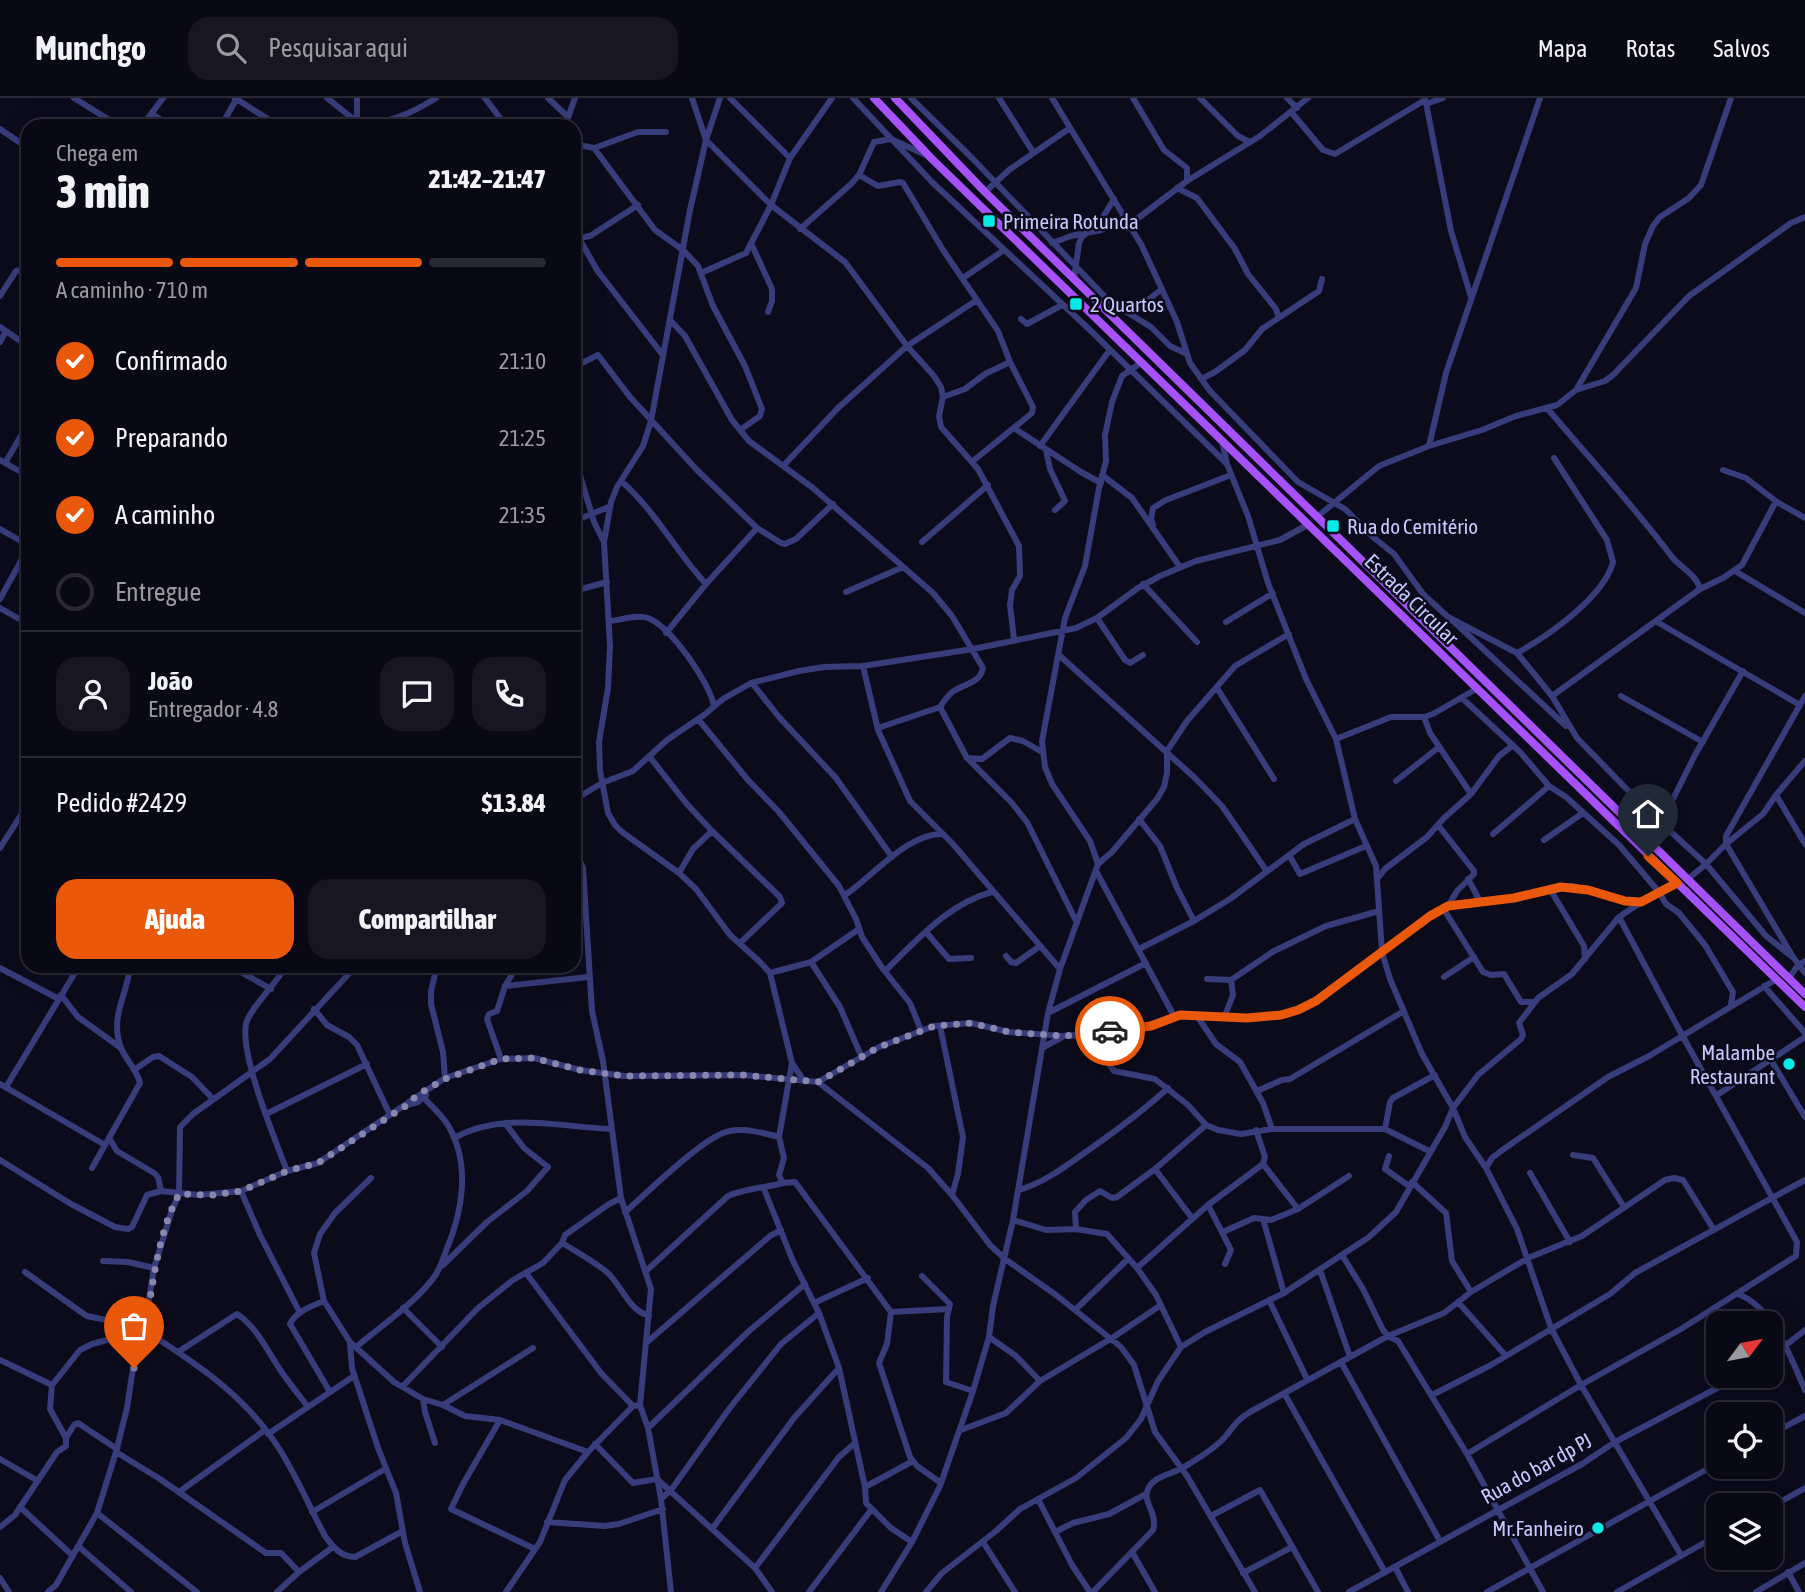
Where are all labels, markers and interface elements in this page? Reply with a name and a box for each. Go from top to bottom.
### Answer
search box [188,17,678,80]
text: Munchgo [35,29,146,67]
icon: search [212,29,250,67]
text: Pesquisar aqui [268,33,408,63]
text: Mapa [1538,35,1587,62]
text: Rotas [1625,35,1675,62]
text: Salvos [1713,35,1770,62]
text: Chega em [56,140,138,166]
text: 21:42–21:47 [429,164,546,194]
text: 3 min [56,165,150,218]
place label: Primeira Rotunda [1003,209,1139,233]
marker: Primeira Rotunda [981,213,997,229]
text: A caminho · 710 m [56,277,208,303]
place label: 2 Quartos [1090,292,1164,316]
marker: 2 Quartos [1068,296,1084,312]
icon: check [56,342,94,380]
text: Confirmado [115,346,228,376]
text: 21:10 [499,348,546,374]
icon: check [56,419,94,457]
text: Preparando [115,423,228,453]
text: 21:25 [499,425,546,451]
icon: check [56,496,94,534]
text: A caminho [115,500,215,530]
text: 21:35 [499,502,546,528]
place label: Rua do Cemitério [1347,514,1478,538]
marker: Rua do Cemitério [1325,518,1341,534]
street label: Estrada Circular [1360,549,1464,650]
text: Entregue [115,577,201,607]
button: person [56,657,130,731]
button: chat [380,657,454,731]
button: phone [472,657,546,731]
text: João [148,666,193,696]
text: Entregador · 4.8 [148,696,278,722]
pin [1618,784,1678,856]
text: Pedido #2429 [56,788,187,818]
text: $13.84 [482,788,546,818]
icon: home [1629,795,1667,833]
button: Ajuda [56,879,294,959]
button: Compartilhar [308,879,546,959]
courier [1075,996,1145,1066]
icon: car [1091,1012,1129,1050]
place label: Malambe Restaurant [1690,1040,1775,1088]
marker: Malambe Restaurant [1781,1056,1797,1072]
pin [104,1296,164,1368]
icon: bag [115,1307,153,1345]
north arrow [1706,1311,1783,1388]
map controls [1706,1311,1783,1570]
button: locate [1706,1402,1783,1479]
street label: Rua do bar dp PJ [1477,1428,1595,1508]
button: layers [1706,1493,1783,1570]
place label: Mr.Fanheiro [1492,1516,1584,1540]
marker: Mr.Fanheiro [1590,1520,1606,1536]

